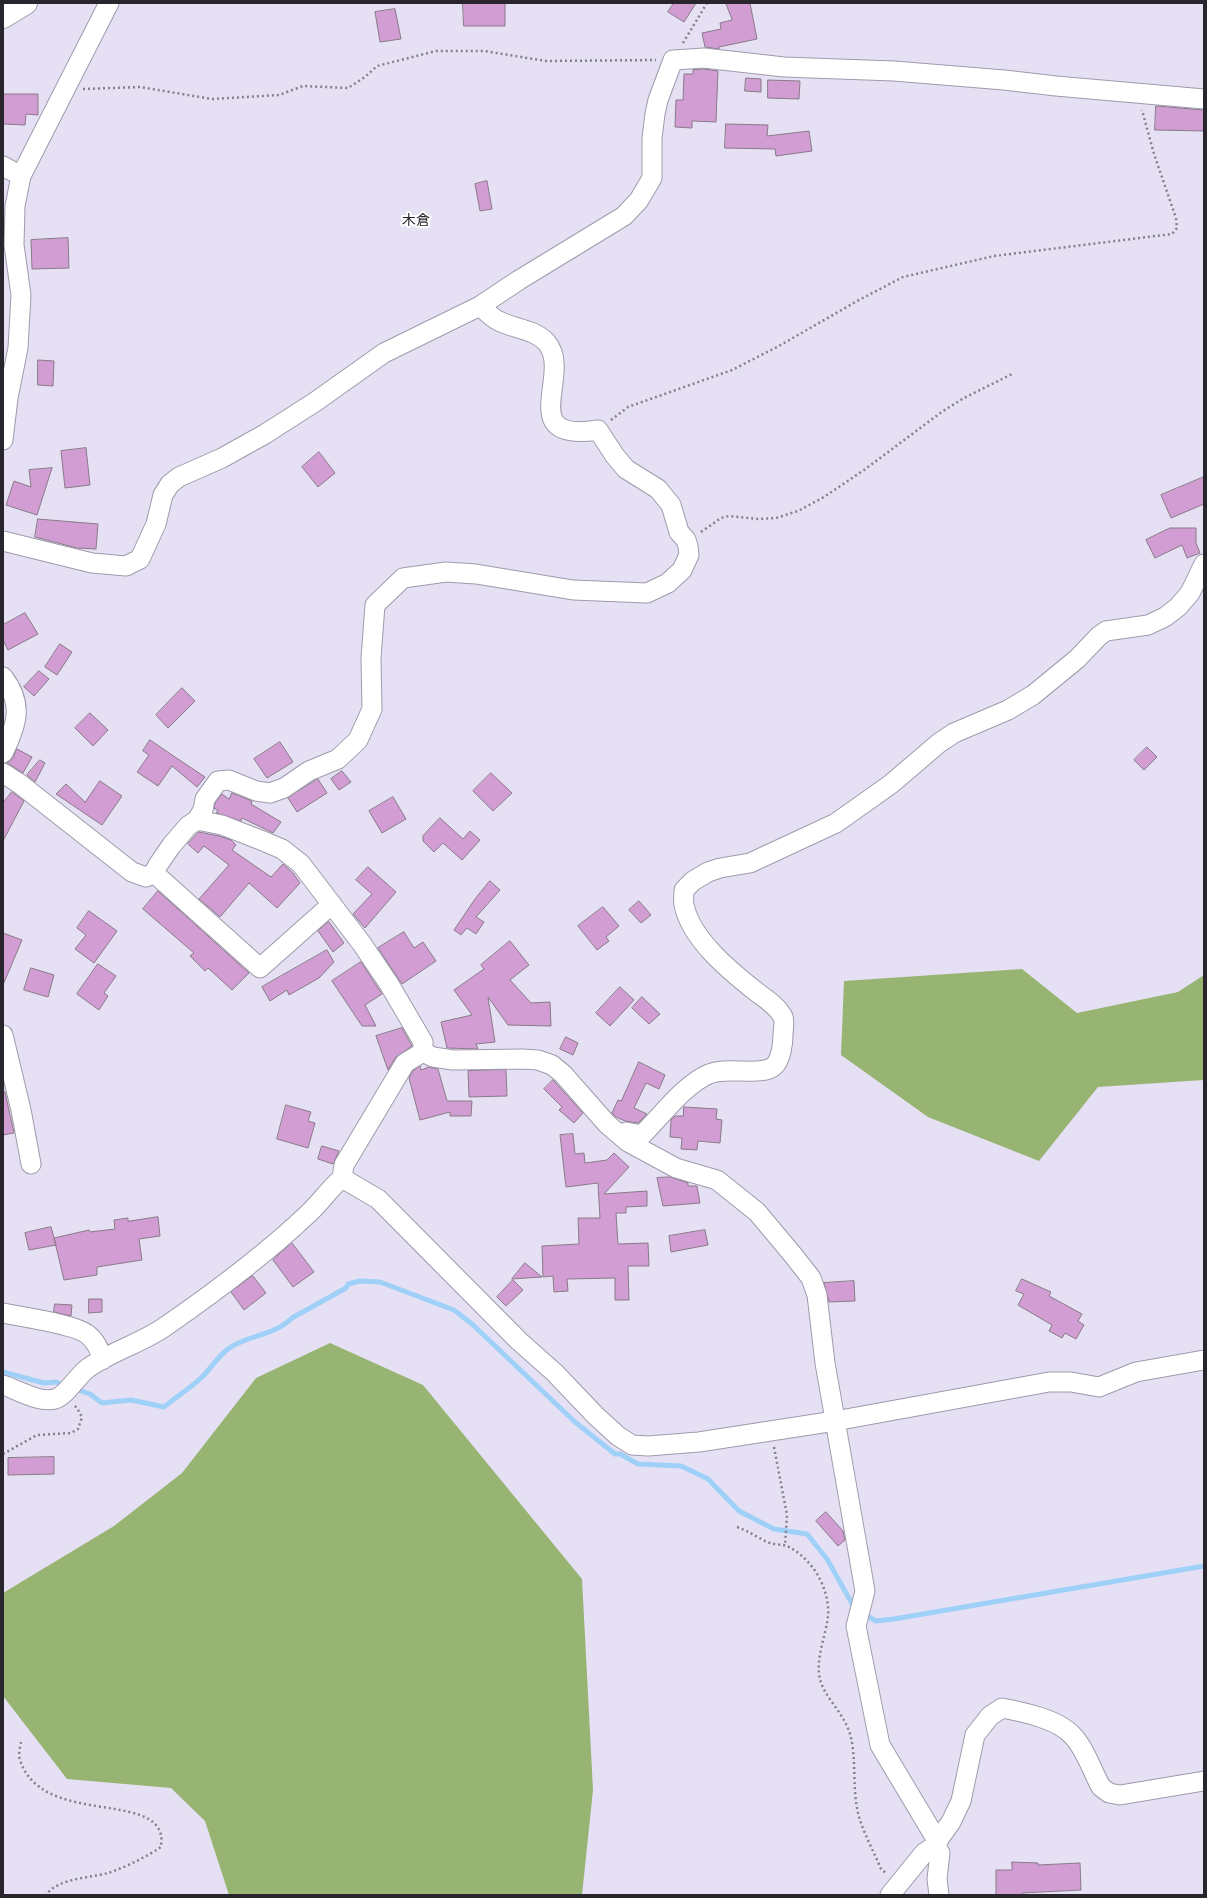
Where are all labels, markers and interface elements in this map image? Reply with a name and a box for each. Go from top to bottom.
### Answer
district label: 木倉 [402,213,430,229]

